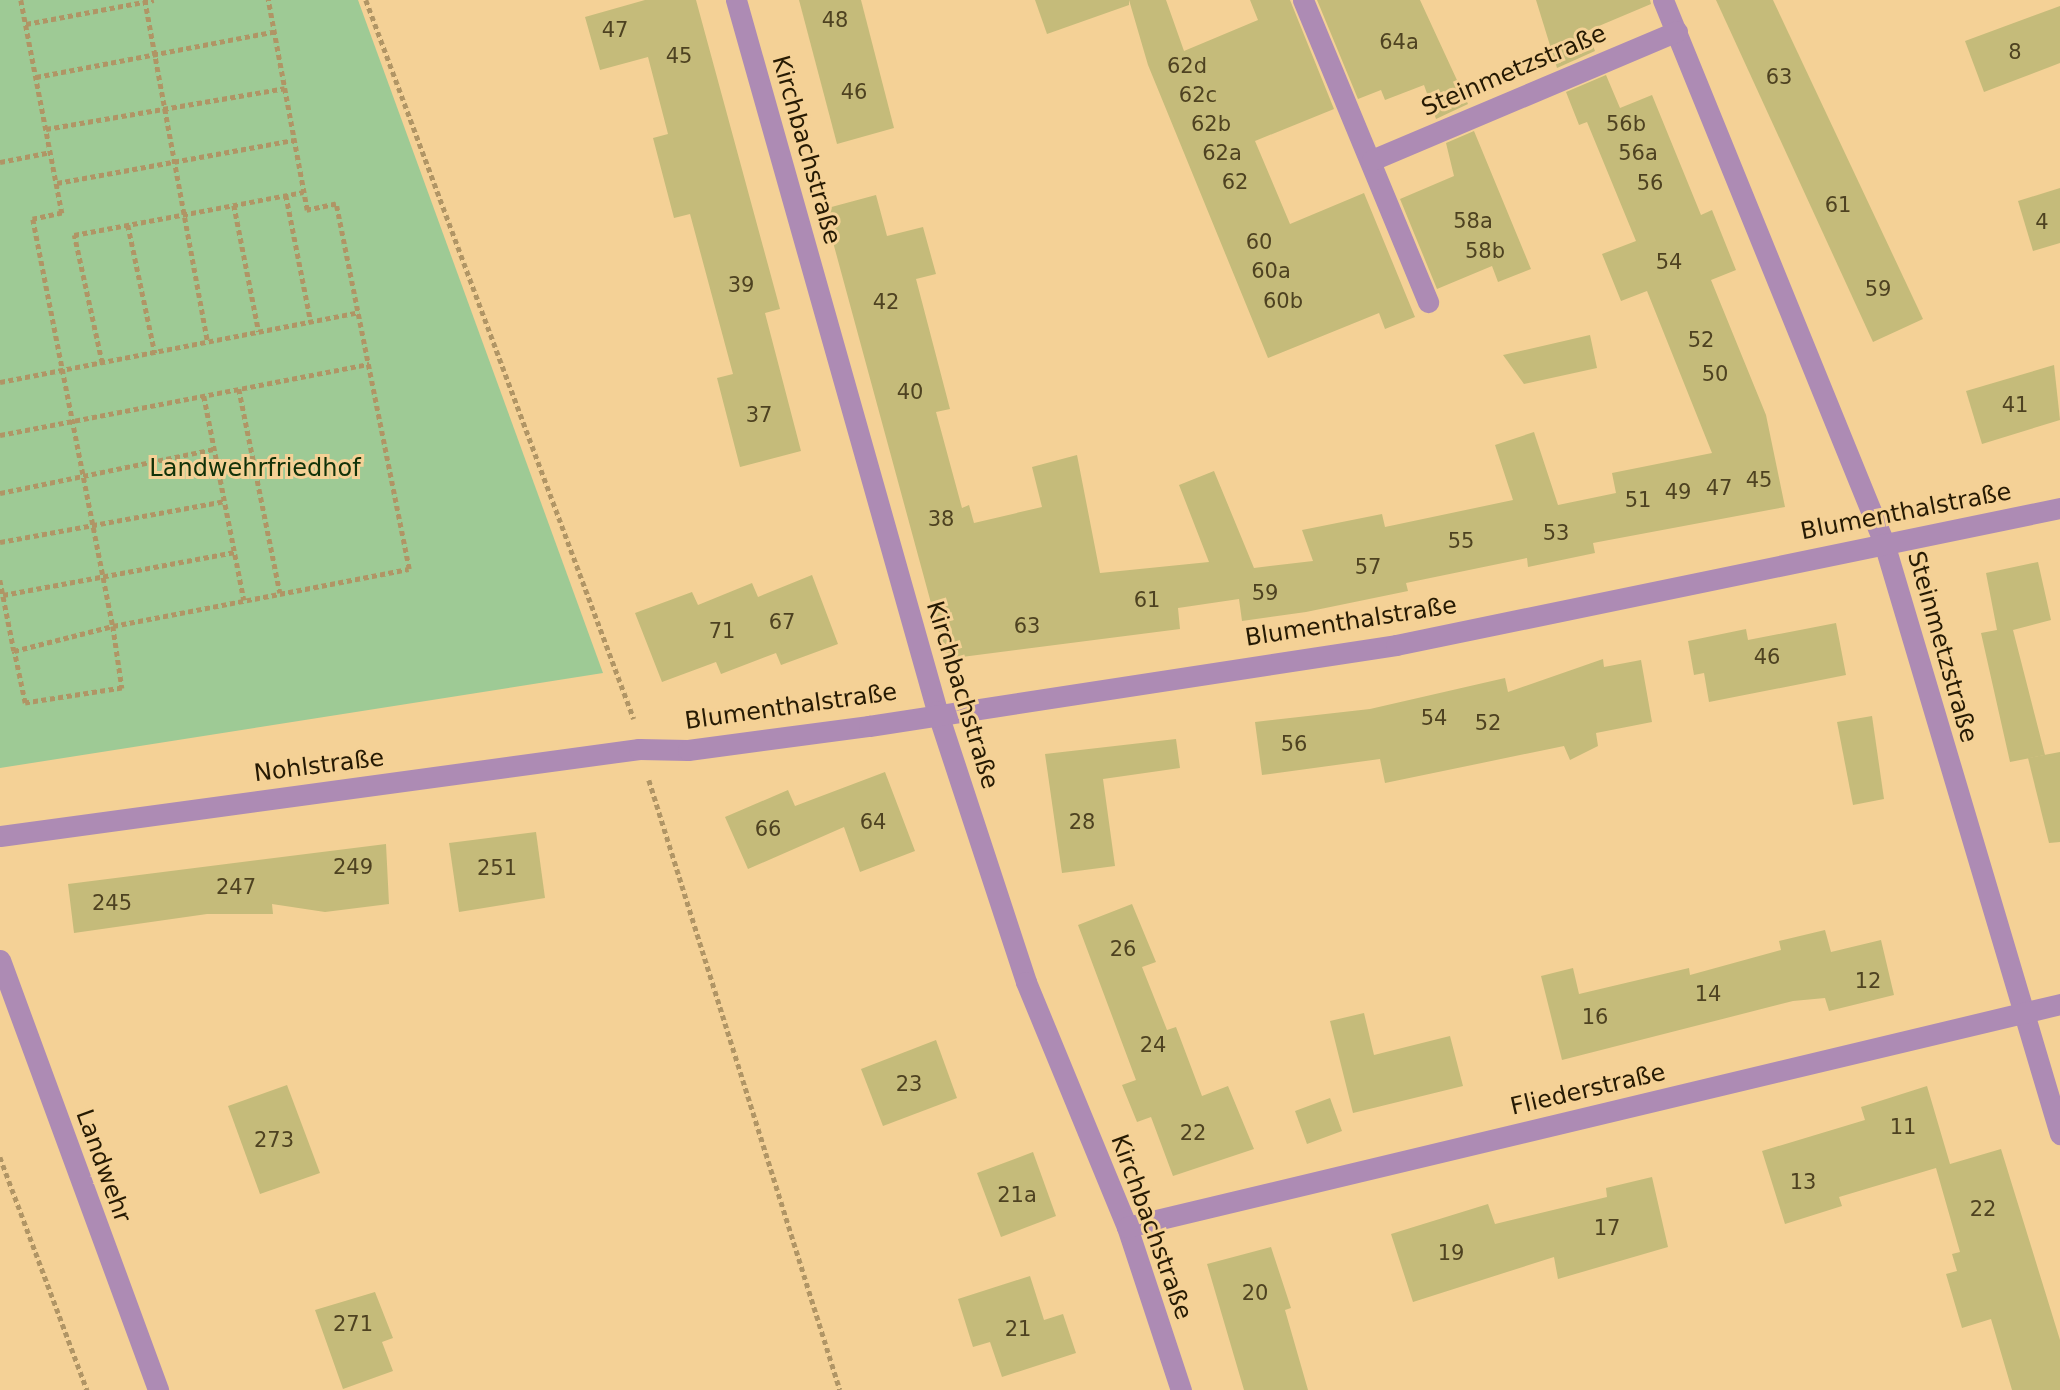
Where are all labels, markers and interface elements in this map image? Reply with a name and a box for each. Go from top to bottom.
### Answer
house number: 48 [822,7,848,33]
house number: 47 [602,17,628,43]
street label: Steinmetzstraße [1417,19,1611,123]
house number: 64a [1379,29,1419,55]
house number: 8 [2008,39,2022,65]
house number: 45 [666,43,692,69]
street label: Kirchbachstraße [765,52,847,248]
house number: 62d [1167,53,1207,79]
house number: 63 [1766,64,1792,90]
house number: 46 [841,79,867,105]
house number: 62c [1179,82,1217,108]
house number: 62b [1191,111,1231,137]
house number: 56b [1606,111,1646,137]
house number: 62a [1202,140,1242,166]
house number: 56a [1618,140,1658,166]
house number: 62 [1222,169,1248,195]
house number: 56 [1637,170,1663,196]
house number: 61 [1825,192,1851,218]
house number: 58a [1453,208,1493,234]
house number: 4 [2035,209,2049,235]
house number: 60 [1246,229,1272,255]
house number: 58b [1465,238,1505,264]
house number: 54 [1656,249,1682,275]
house number: 60a [1251,258,1291,284]
house number: 39 [728,272,754,298]
house number: 59 [1865,276,1891,302]
house number: 60b [1263,288,1303,314]
house number: 42 [873,289,899,315]
house number: 52 [1688,327,1714,353]
house number: 50 [1702,361,1728,387]
house number: 40 [897,379,923,405]
house number: 41 [2002,392,2028,418]
house number: 37 [746,402,772,428]
park label: Landwehrfriedhof [149,455,361,483]
house number: 45 [1746,467,1772,493]
house number: 47 [1706,475,1732,501]
street label: Blumenthalstraße [1798,477,2014,547]
house number: 49 [1665,479,1691,505]
house number: 51 [1625,487,1651,513]
house number: 38 [928,506,954,532]
house number: 53 [1543,520,1569,546]
house number: 55 [1448,528,1474,554]
street label: Steinmetzstraße [1901,548,1983,746]
house number: 57 [1355,554,1381,580]
house number: 59 [1252,580,1278,606]
house number: 61 [1134,587,1160,613]
street label: Blumenthalstraße [1243,591,1459,653]
street label: Kirchbachstraße [920,598,1004,792]
house number: 67 [769,609,795,635]
house number: 63 [1014,613,1040,639]
house number: 71 [709,618,735,644]
house number: 46 [1754,644,1780,670]
street label: Blumenthalstraße [683,678,899,736]
house number: 54 [1421,705,1447,731]
house number: 52 [1475,710,1501,736]
house number: 56 [1281,731,1307,757]
street label: Nohlstraße [252,744,386,788]
house number: 64 [860,809,886,835]
house number: 28 [1069,809,1095,835]
house number: 66 [755,816,781,842]
house number: 249 [333,854,373,880]
house number: 251 [477,855,517,881]
house number: 247 [216,874,256,900]
house number: 245 [92,890,132,916]
house number: 26 [1110,936,1136,962]
house number: 12 [1855,968,1881,994]
house number: 14 [1695,981,1721,1007]
house number: 16 [1582,1004,1608,1030]
house number: 24 [1140,1032,1166,1058]
street label: Fliederstraße [1508,1058,1668,1122]
house number: 23 [896,1071,922,1097]
street label: Landwehr [69,1106,137,1226]
house number: 11 [1890,1114,1916,1140]
house number: 22 [1180,1120,1206,1146]
house number: 273 [254,1127,294,1153]
street label: Kirchbachstraße [1104,1131,1198,1323]
house number: 13 [1790,1169,1816,1195]
house number: 21a [997,1182,1037,1208]
house number: 22 [1970,1196,1996,1222]
house number: 17 [1594,1215,1620,1241]
house number: 19 [1438,1240,1464,1266]
house number: 20 [1242,1280,1268,1306]
house number: 271 [333,1311,373,1337]
house number: 21 [1005,1316,1031,1342]

